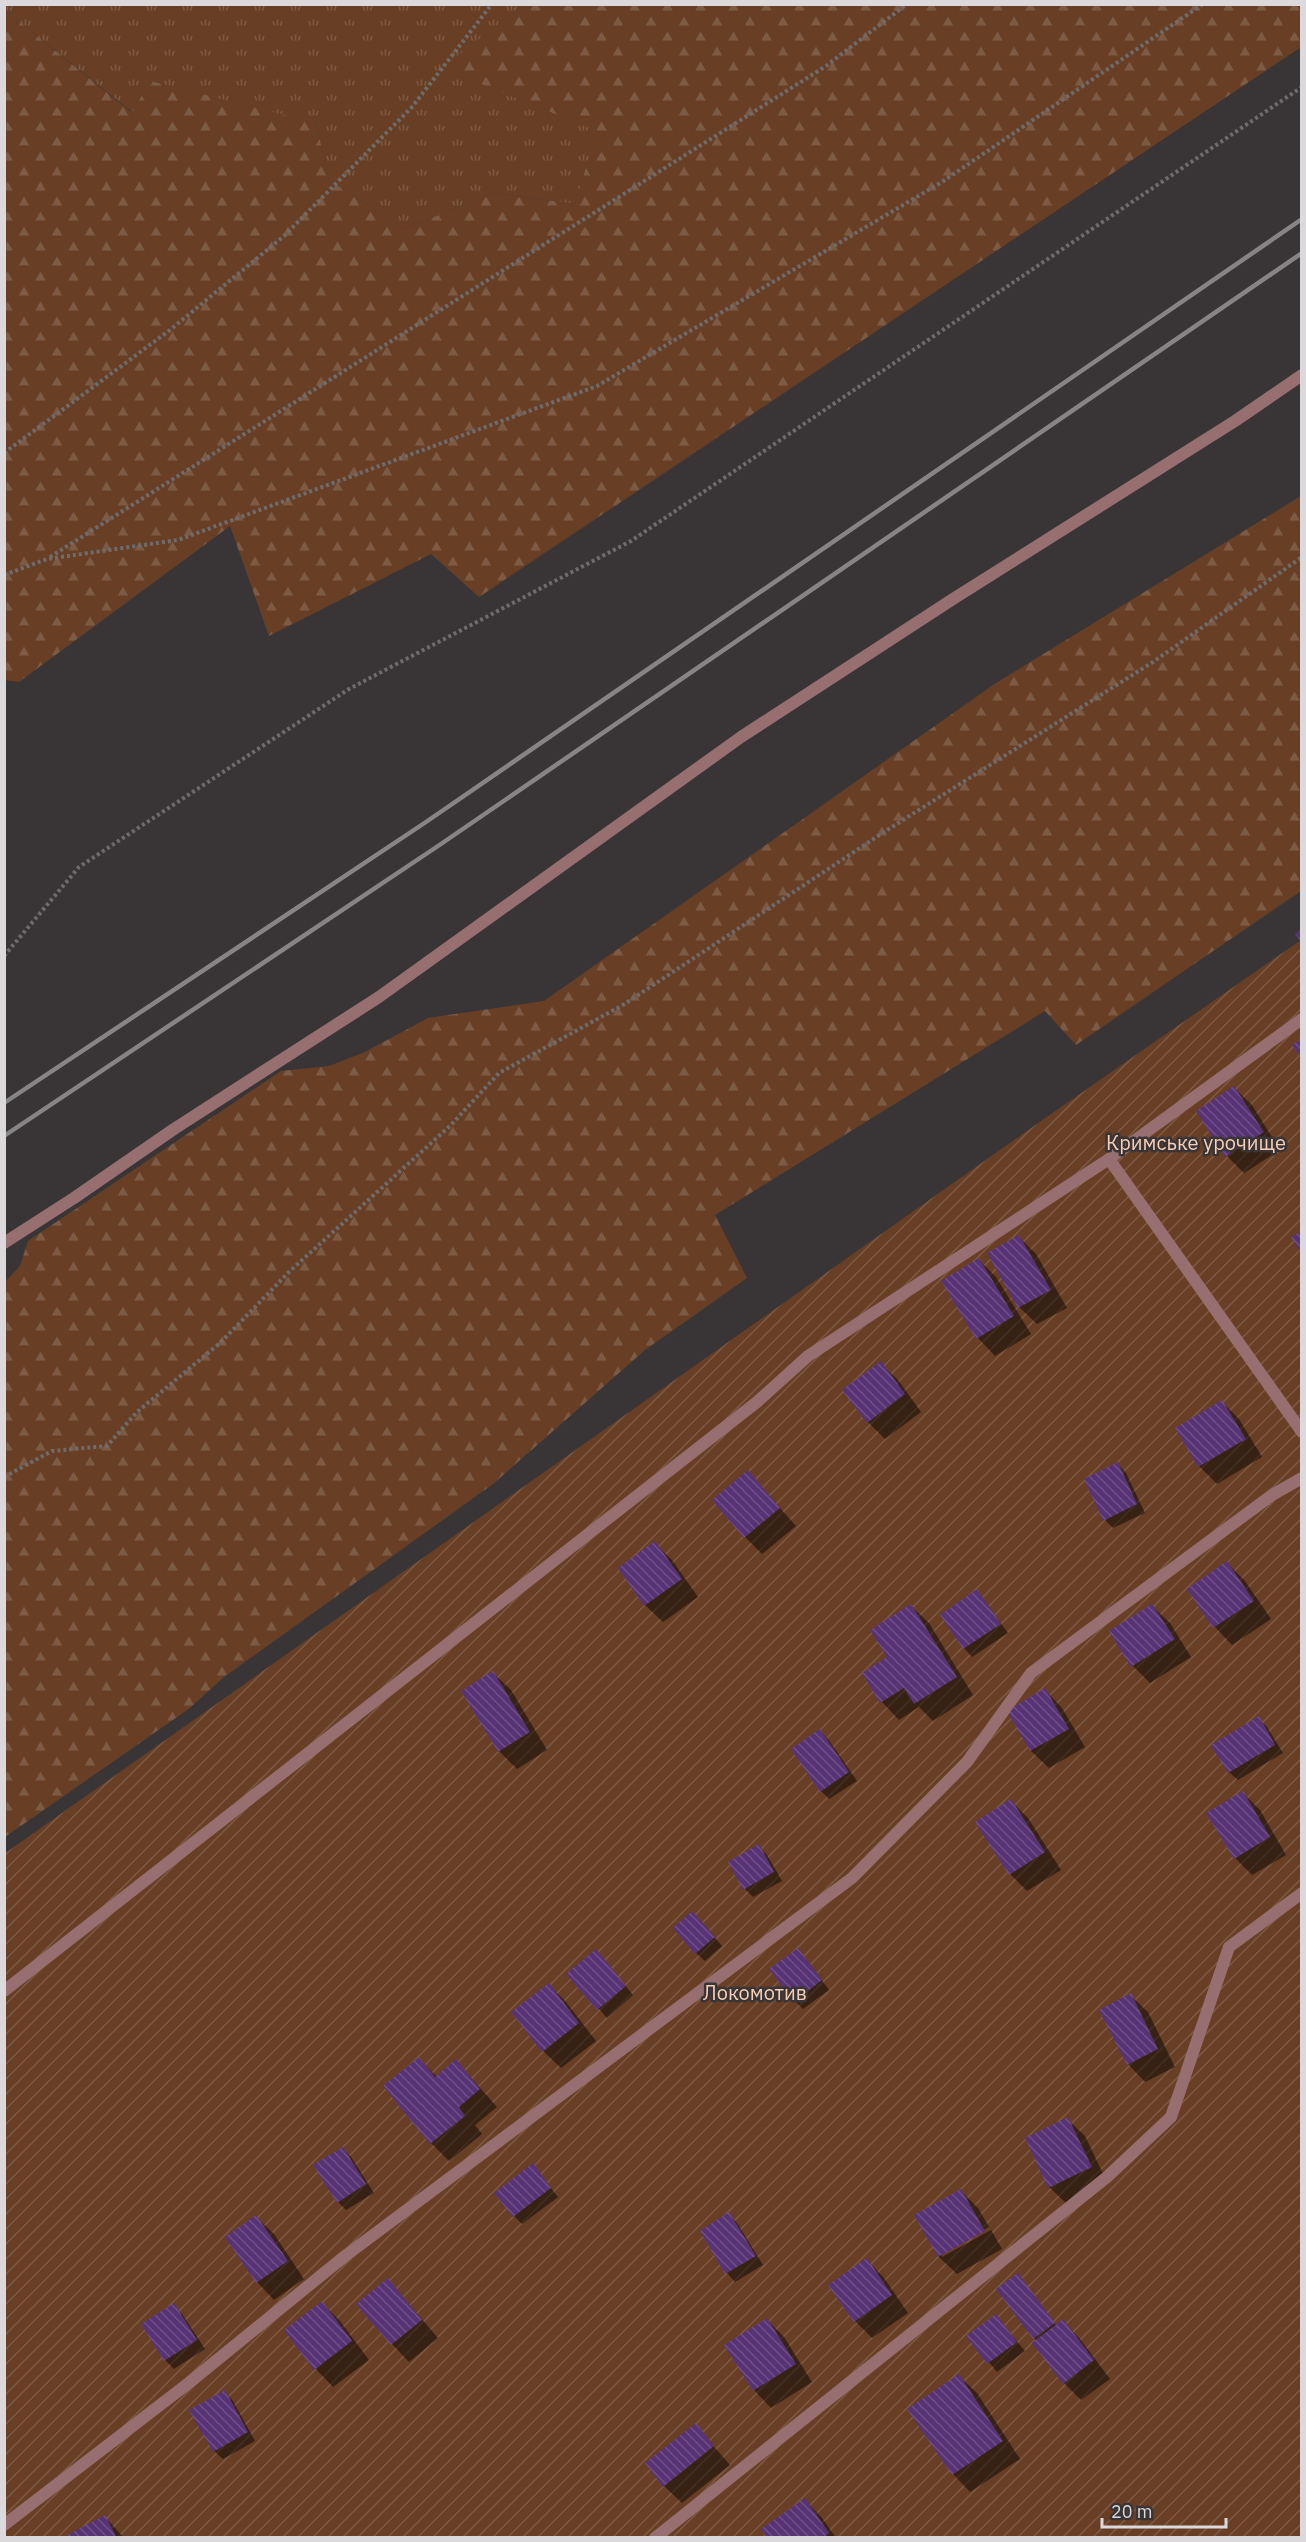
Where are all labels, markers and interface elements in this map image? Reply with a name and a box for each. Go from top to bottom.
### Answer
park label: Кримське урочище [1106,1129,1286,1156]
park label: Локомотив [703,1979,807,2006]
scale bar [1102,2491,1226,2529]
text: 20 m [1111,2500,1153,2523]

